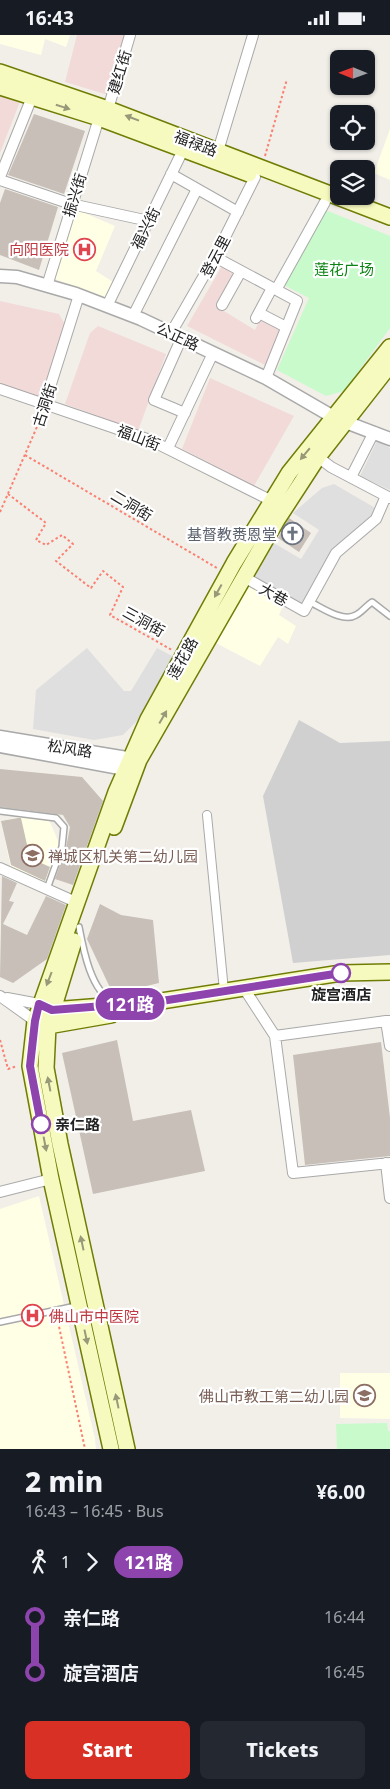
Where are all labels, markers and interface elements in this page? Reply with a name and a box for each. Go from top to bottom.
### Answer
text: 16:43 [25,5,74,31]
street label: 建红街 [103,48,135,96]
north arrow [330,50,375,95]
map controls [330,50,375,205]
one-way arrow [56,103,71,111]
button: locate [330,105,375,150]
one-way arrow [124,114,139,122]
street label: 福禄路 [171,126,221,160]
button: layers [330,160,375,205]
street label: 振兴街 [58,171,90,219]
street label: 福兴街 [126,203,164,253]
street label: 登云里 [196,231,234,281]
hospital icon: 向阳医院 [73,237,97,261]
place label: 向阳医院 [9,239,69,259]
park label: 莲花广场 [314,259,374,279]
street label: 公正路 [153,317,203,355]
street label: 古洞街 [28,381,60,429]
street label: 福山街 [114,420,164,454]
one-way arrow [300,447,311,460]
street label: 二洞街 [108,485,156,525]
church icon: 基督教赉恩堂 [281,522,305,546]
place label: 基督教赉恩堂 [187,524,277,544]
street label: 大巷 [256,578,292,610]
one-way arrow [214,584,223,597]
street label: 三洞街 [119,601,169,641]
street label: 莲花路 [162,633,202,683]
one-way arrow [159,711,168,724]
street label: 松风路 [46,735,94,761]
school or university icon: 禅城区机关第二幼儿园 [20,844,44,868]
place label: 禅城区机关第二幼儿园 [48,846,198,866]
marker: 旋宫酒店 [331,963,351,983]
one-way arrow [45,972,53,987]
place label: 旋宫酒店 [311,984,371,1004]
line badge: 121路 [95,988,165,1020]
text: 121路 [106,992,154,1016]
one-way arrow [44,1075,52,1091]
marker: 亲仁路 [31,1114,51,1134]
place label: 亲仁路 [55,1114,100,1134]
one-way arrow [41,1136,49,1152]
one-way arrow [78,1235,86,1250]
hospital icon: 佛山市中医院 [21,1304,45,1328]
place label: 佛山市中医院 [49,1306,139,1326]
one-way arrow [82,1329,90,1344]
school or university icon: 佛山市教工第二幼儿园 [353,1384,377,1408]
place label: 佛山市教工第二幼儿园 [199,1386,349,1406]
one-way arrow [113,1394,121,1409]
text: 2 min [25,1462,103,1500]
text: ¥6.00 [316,1479,365,1505]
text: 16:43 – 16:45 · Bus [25,1500,164,1522]
icon: walk [25,1548,53,1576]
icon: forward [78,1548,106,1576]
text: 121路 [124,1550,173,1574]
text: 1 [61,1551,70,1573]
text: 亲仁路 [63,1605,120,1631]
text: 16:44 [324,1606,365,1628]
text: 旋宫酒店 [63,1660,139,1686]
text: 16:45 [324,1661,365,1683]
button: Start [25,1721,190,1779]
button: Tickets [200,1721,365,1779]

